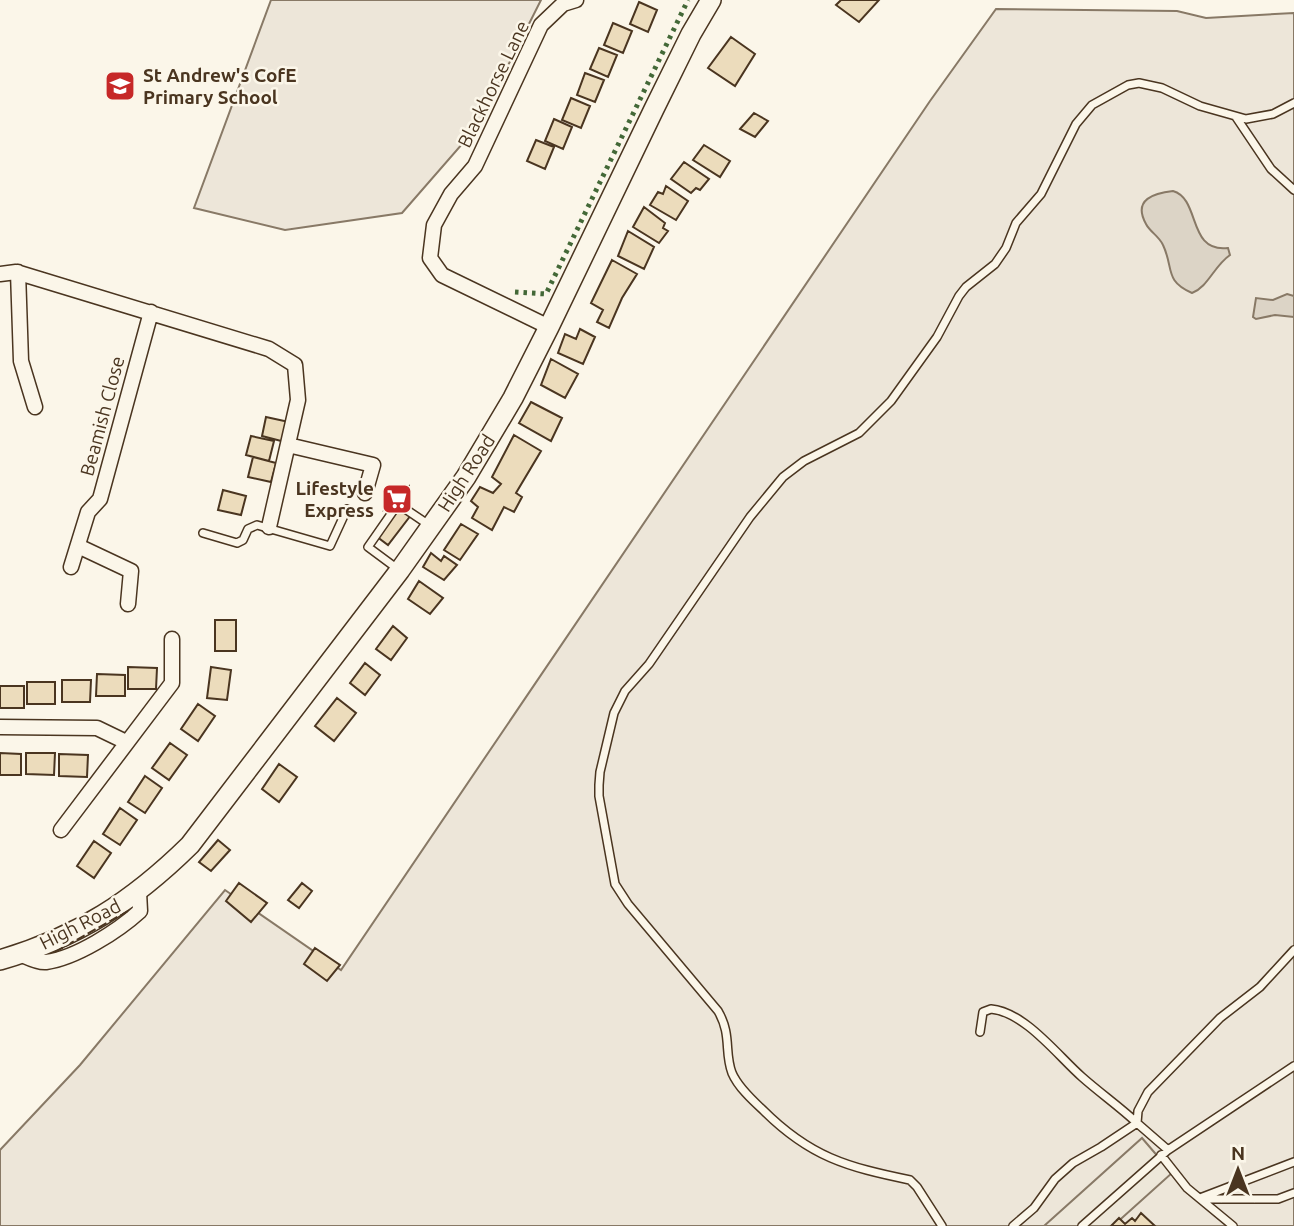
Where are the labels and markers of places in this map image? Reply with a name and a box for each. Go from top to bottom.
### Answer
place label: St Andrew's CofE Primary School [143,64,296,108]
school or university icon: St Andrew's CofE Primary School [103,69,137,103]
place label: Lifestyle Express [296,477,374,521]
supermarket icon: Lifestyle Express [380,482,414,516]

